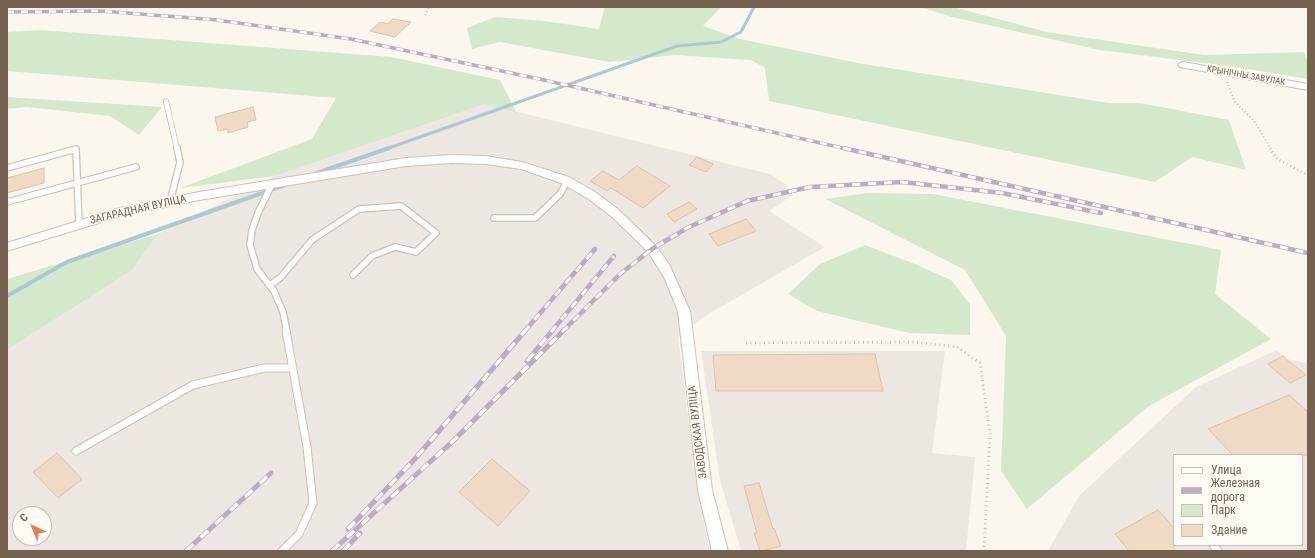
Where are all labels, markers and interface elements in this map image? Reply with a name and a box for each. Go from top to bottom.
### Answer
street label: КРЫНІЧНЫ ЗАВУЛАК [1206,64,1286,88]
street label: ЗАГАРАДНАЯ ВУЛІЦА [89,192,187,228]
street label: ЗАВОДСКАЯ ВУЛІЦА [686,385,710,479]
legend [1173,454,1303,546]
text: Улица [1211,463,1241,477]
text: Железная дорога [1210,476,1260,504]
text: Парк [1211,503,1236,517]
north arrow [12,506,52,546]
text: С [17,511,31,525]
text: Здание [1211,523,1247,537]

